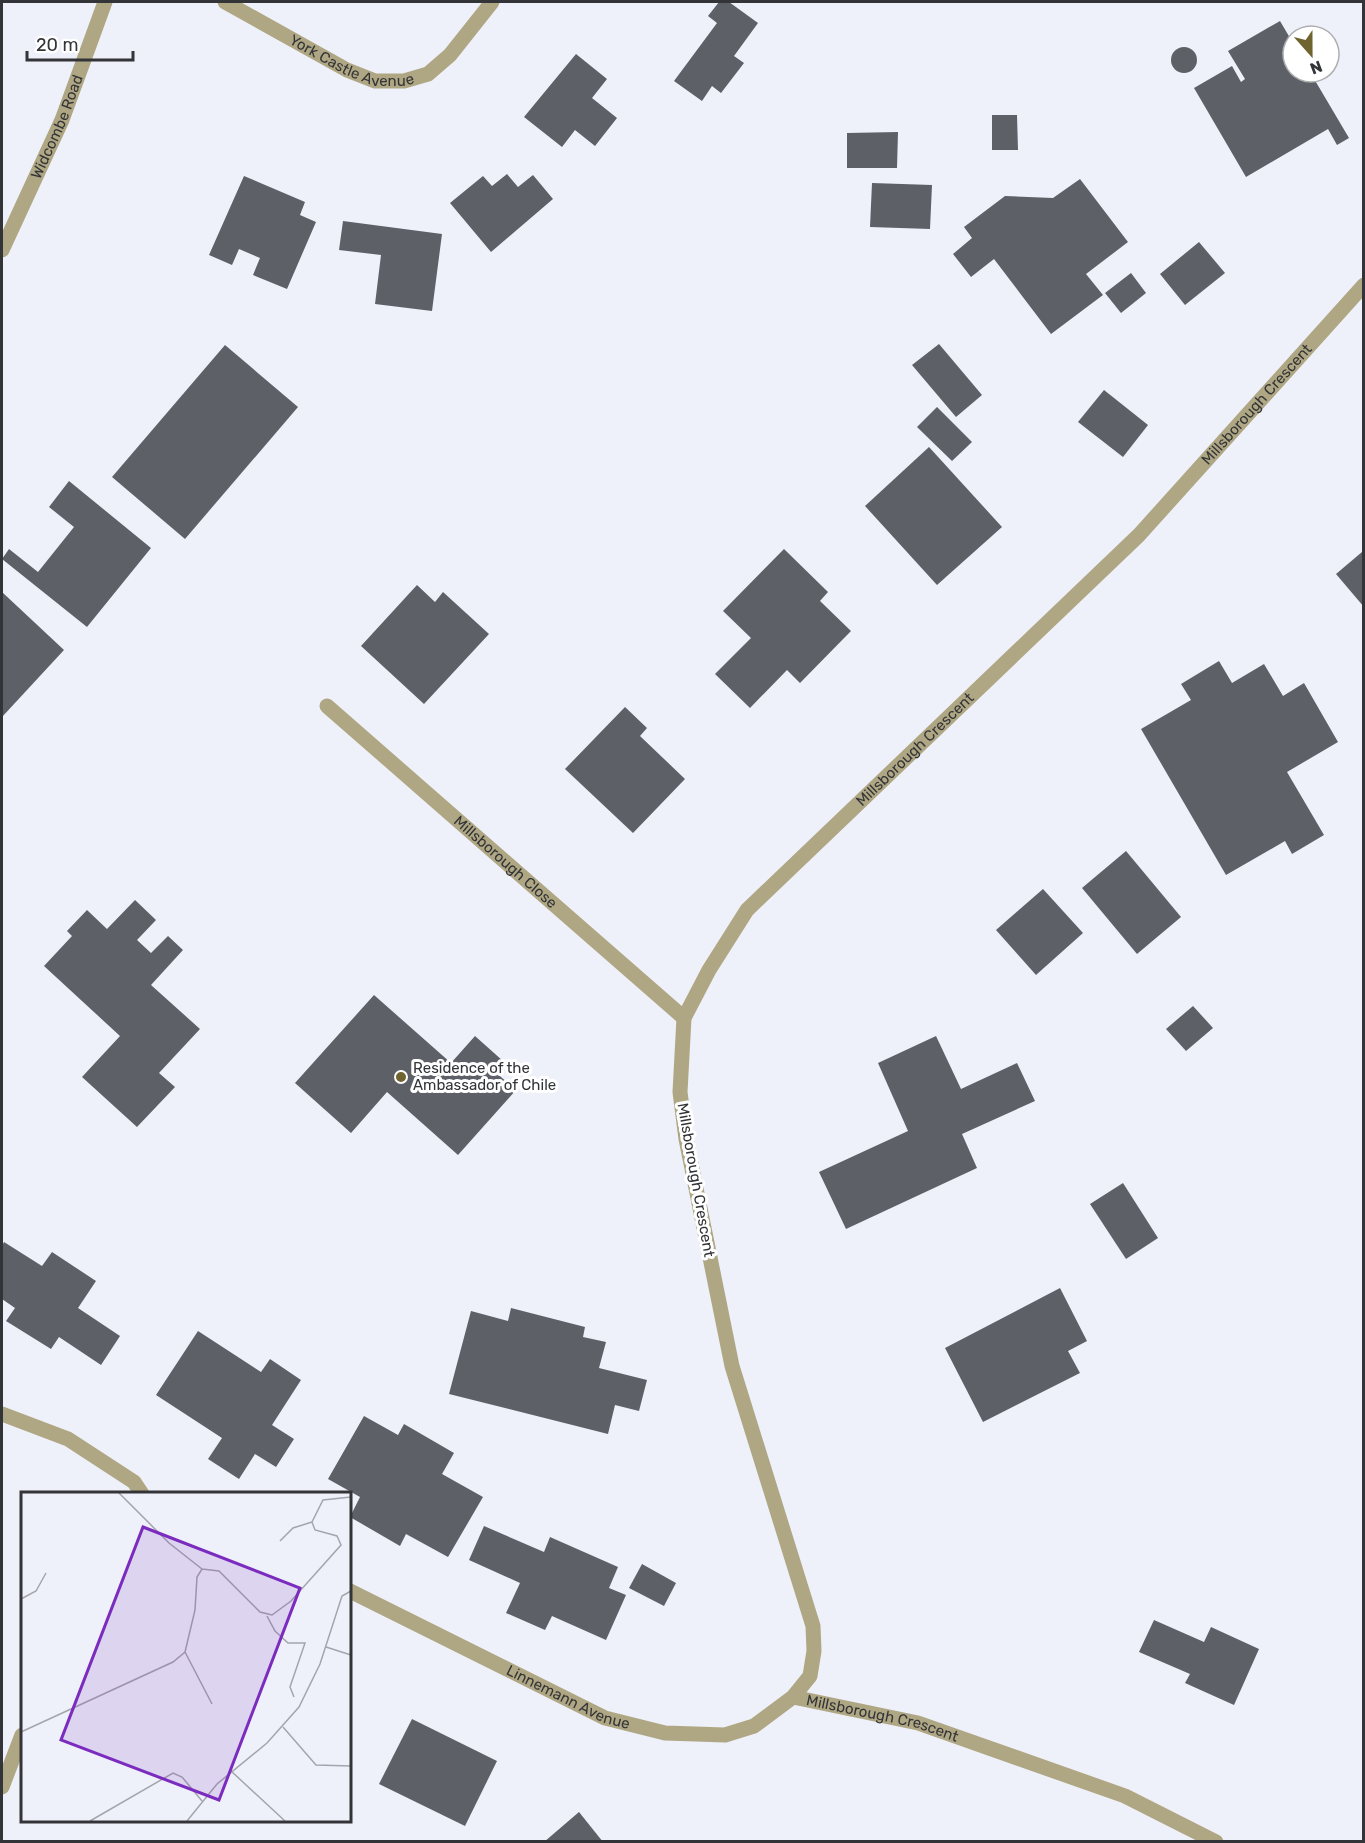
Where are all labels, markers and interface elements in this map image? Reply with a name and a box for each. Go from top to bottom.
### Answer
scale bar [27,24,134,62]
north arrow [1281,24,1341,84]
street label: York Castle Avenue [286,31,416,90]
text: 20 m [36,34,78,56]
text: N [1307,57,1325,78]
street label: Widcombe Road [27,72,87,182]
street label: Millsborough Crescent [1198,340,1316,468]
street label: Millsborough Crescent [852,689,978,810]
street label: Millsborough Close [450,812,561,912]
place label: Residence of the Ambassador of Chile [413,1059,556,1094]
marker: Residence of the Ambassador of Chile [394,1070,408,1084]
street label: Millsborough Crescent [674,1102,718,1259]
inset map [21,1492,351,1822]
street label: Linnemann Avenue [503,1661,632,1733]
street label: Millsborough Crescent [805,1691,961,1746]

